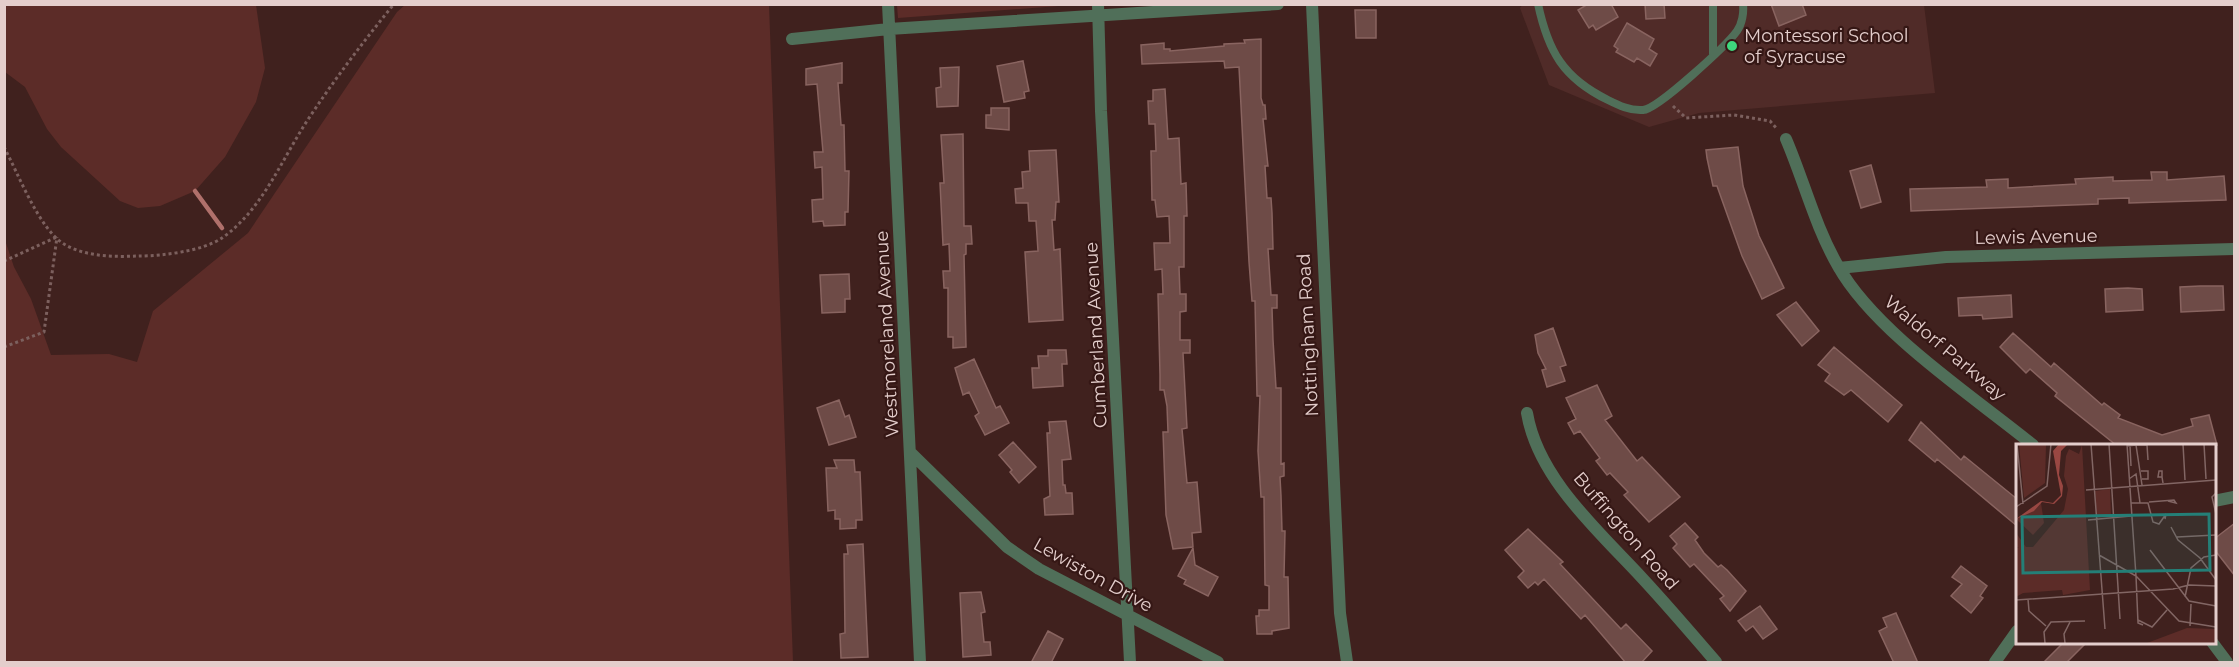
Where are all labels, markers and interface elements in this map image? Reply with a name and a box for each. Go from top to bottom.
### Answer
place label: Montessori School of Syracuse [1744,25,1909,68]
marker: Montessori School of Syracuse [1725,39,1739,53]
street label: Lewis Avenue [1974,225,2098,249]
street label: Westmoreland Avenue [871,230,903,438]
street label: Cumberland Avenue [1080,241,1112,429]
street label: Nottingham Road [1293,253,1323,417]
street label: Waldorf Parkway [1880,291,2011,405]
inset map [2016,444,2215,643]
street label: Buffington Road [1569,467,1683,595]
street label: Lewiston Drive [1030,533,1157,617]

